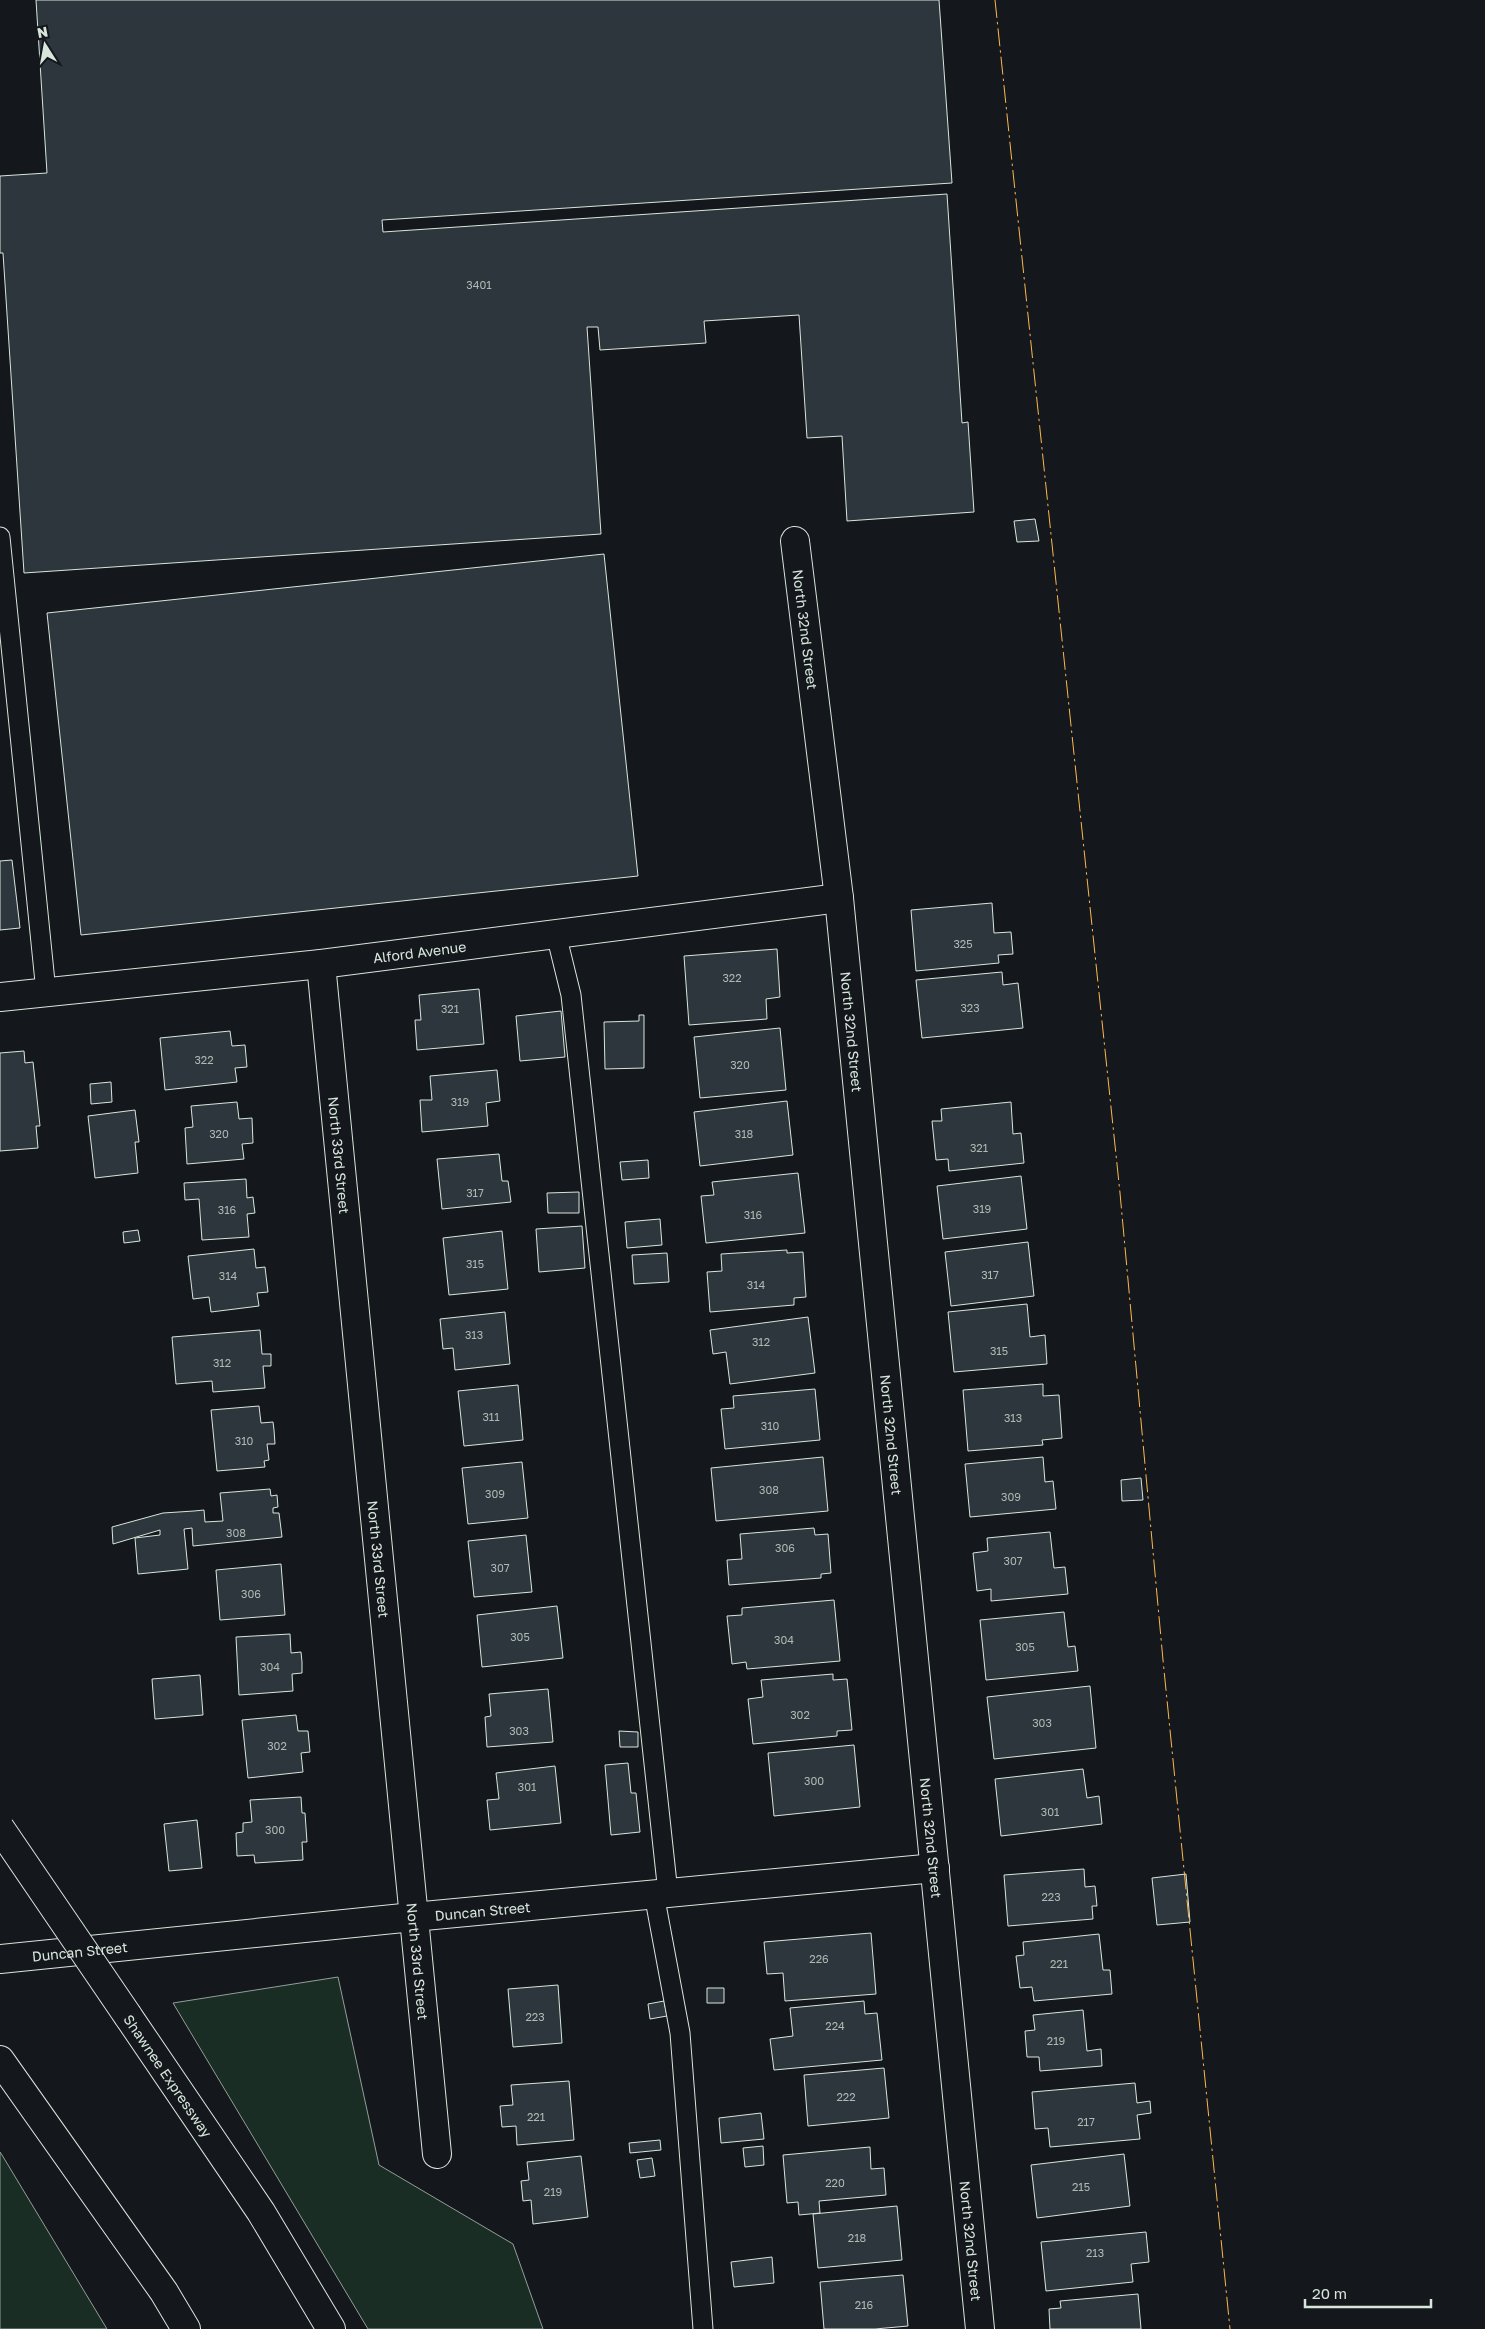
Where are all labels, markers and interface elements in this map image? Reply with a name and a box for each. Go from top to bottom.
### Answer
north arrow [20,20,70,70]
text: N [36,22,49,41]
house number: 3401 [466,278,492,291]
street label: North 32nd Street [790,568,822,690]
street label: Alford Avenue [372,937,467,966]
house number: 325 [953,937,973,950]
house number: 322 [722,971,742,984]
street label: North 32nd Street [838,971,867,1093]
house number: 323 [960,1001,980,1014]
house number: 321 [441,1002,459,1015]
house number: 322 [194,1053,214,1066]
house number: 320 [730,1058,750,1071]
house number: 319 [451,1095,469,1108]
street label: North 33rd Street [325,1096,354,1215]
house number: 320 [209,1127,229,1140]
house number: 318 [735,1127,754,1140]
house number: 321 [970,1141,988,1154]
house number: 317 [466,1186,484,1199]
house number: 319 [973,1202,991,1215]
house number: 316 [218,1203,237,1216]
house number: 316 [744,1208,763,1221]
house number: 315 [466,1257,484,1270]
house number: 317 [981,1268,999,1281]
house number: 314 [219,1269,238,1282]
house number: 314 [747,1278,766,1291]
house number: 313 [465,1328,483,1341]
house number: 312 [752,1335,770,1348]
house number: 315 [990,1344,1008,1357]
house number: 312 [213,1356,231,1369]
street label: North 32nd Street [877,1374,906,1496]
house number: 311 [482,1410,500,1423]
house number: 313 [1004,1411,1022,1424]
house number: 310 [761,1419,779,1432]
house number: 310 [235,1434,253,1447]
house number: 308 [759,1483,779,1496]
house number: 309 [485,1487,505,1500]
house number: 309 [1001,1490,1021,1503]
street label: North 33rd Street [365,1500,393,1619]
house number: 308 [226,1526,246,1539]
house number: 306 [775,1541,795,1554]
house number: 307 [1003,1554,1023,1567]
house number: 307 [490,1561,510,1574]
house number: 306 [241,1587,261,1600]
house number: 305 [510,1630,530,1643]
house number: 304 [774,1633,794,1646]
house number: 305 [1015,1640,1035,1653]
house number: 304 [260,1660,280,1673]
house number: 302 [790,1708,810,1721]
house number: 303 [1032,1716,1052,1729]
house number: 303 [509,1724,529,1737]
house number: 302 [267,1739,287,1752]
house number: 300 [804,1774,824,1787]
street label: North 32nd Street [917,1777,946,1899]
house number: 301 [518,1780,536,1793]
house number: 301 [1041,1805,1059,1818]
house number: 300 [265,1823,285,1836]
house number: 223 [1041,1890,1061,1903]
street label: Duncan Street [434,1898,531,1923]
street label: North 33rd Street [404,1902,432,2021]
street label: Duncan Street [31,1938,128,1964]
house number: 226 [809,1952,829,1965]
house number: 221 [1050,1957,1068,1970]
house number: 223 [525,2010,545,2023]
street label: Shawnee Expressway [121,2011,216,2140]
house number: 224 [825,2019,845,2032]
house number: 219 [1047,2034,1065,2047]
house number: 222 [836,2090,856,2103]
house number: 221 [527,2110,545,2123]
house number: 217 [1077,2115,1095,2128]
house number: 220 [825,2176,845,2189]
street label: North 32nd Street [957,2180,986,2302]
house number: 215 [1072,2180,1090,2193]
house number: 219 [544,2185,562,2198]
house number: 218 [848,2231,866,2244]
house number: 213 [1086,2246,1104,2259]
scale bar [1305,2276,1431,2308]
text: 20 m [1312,2284,1347,2302]
house number: 216 [855,2298,874,2311]

